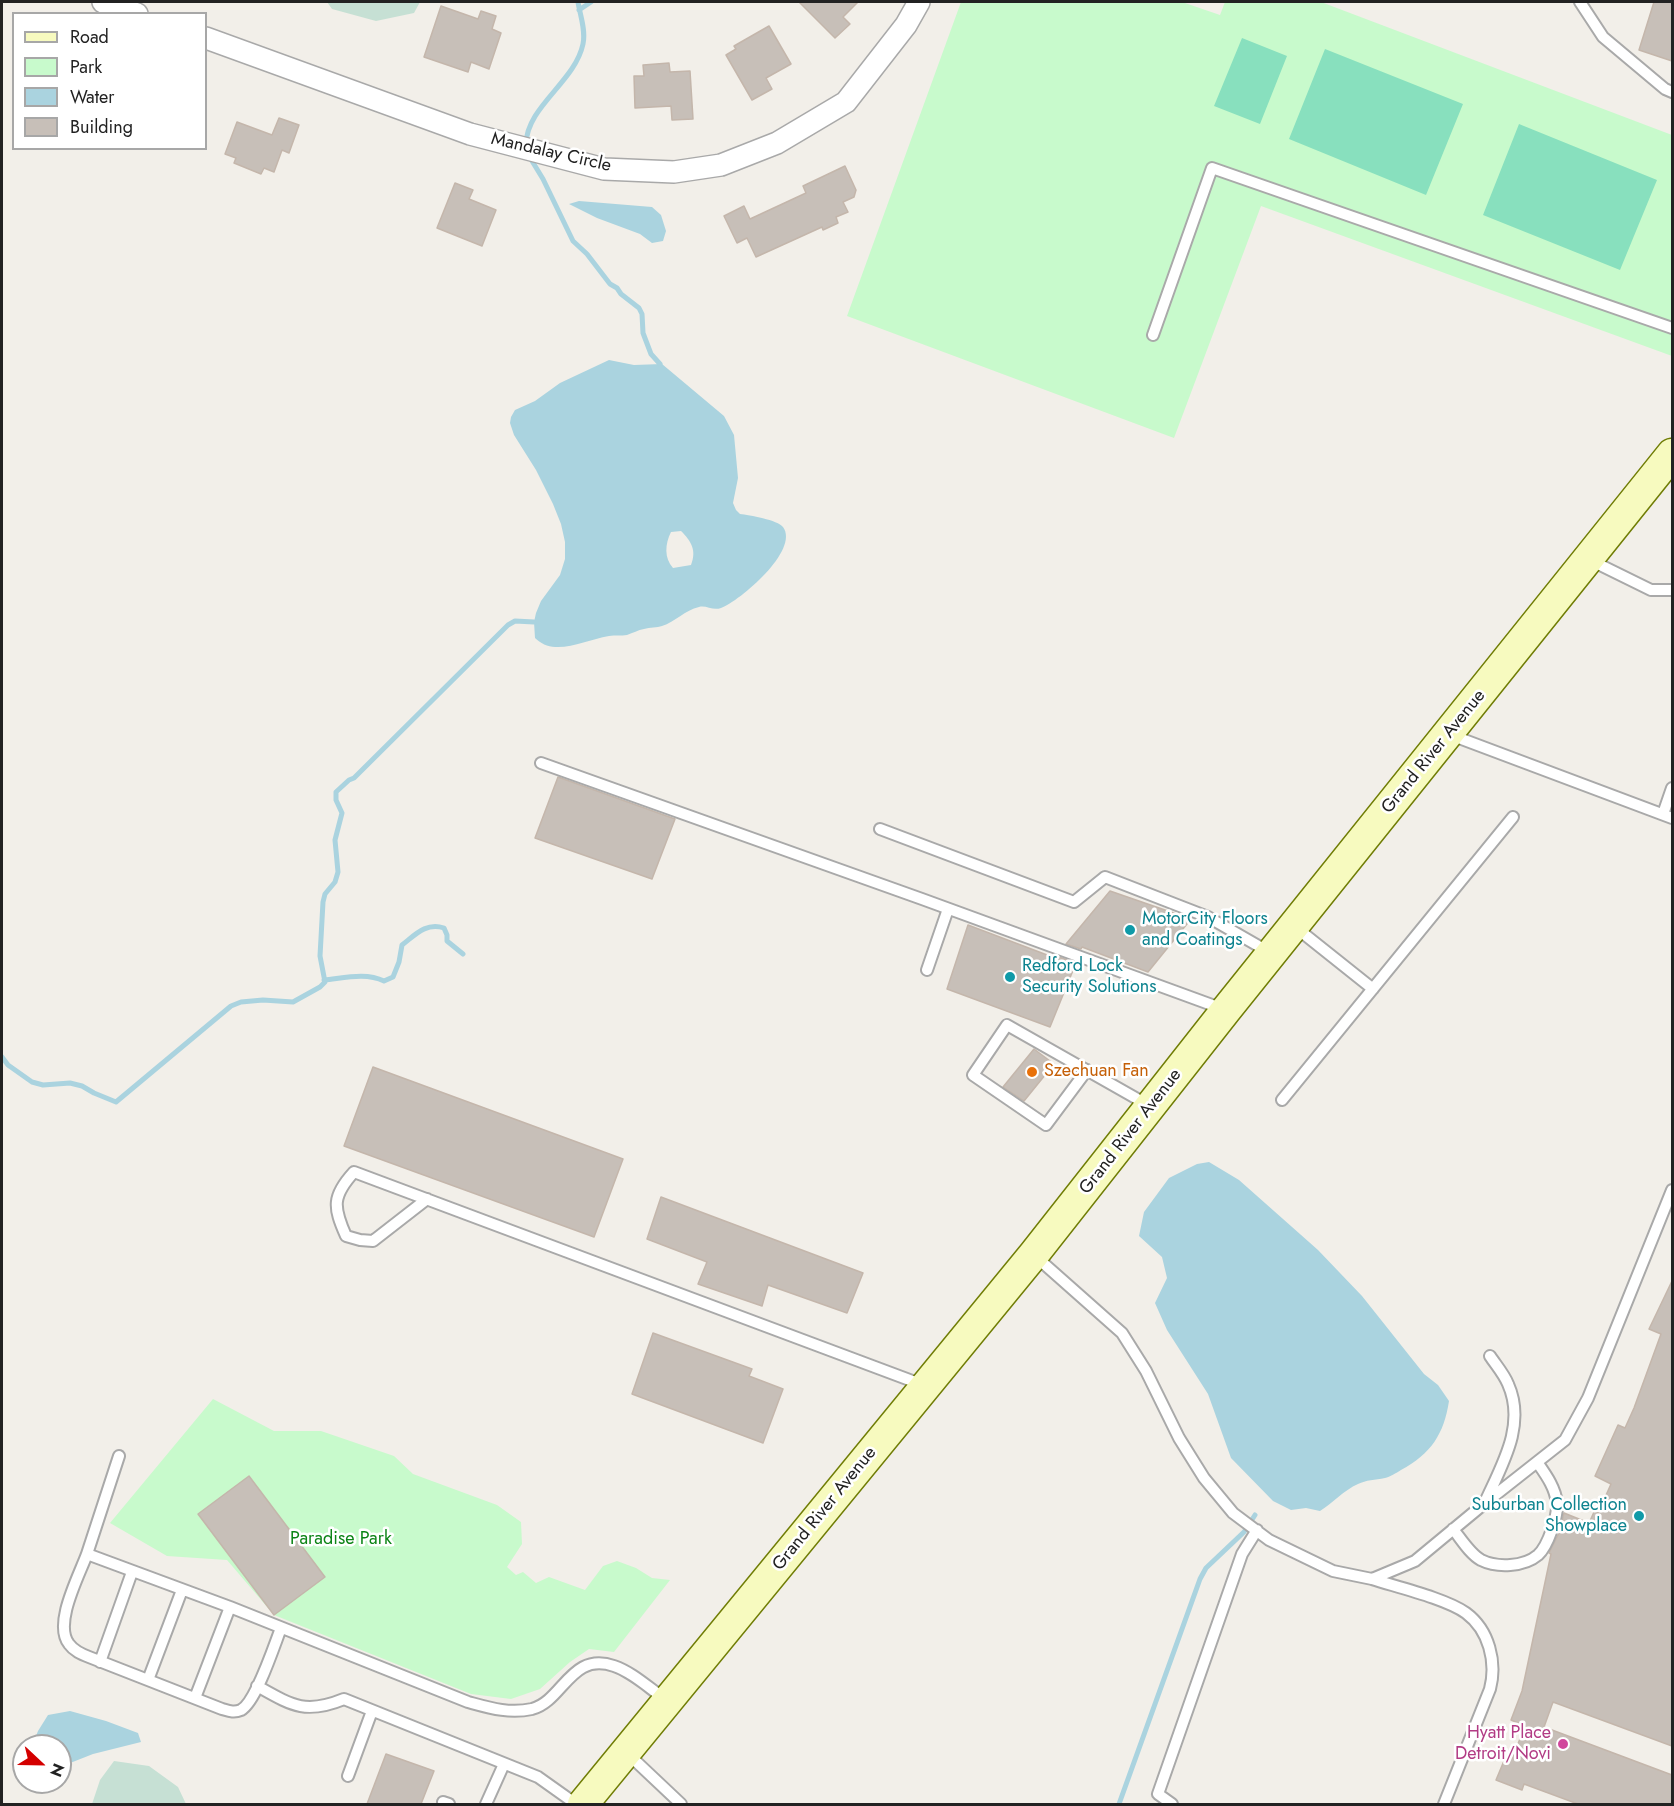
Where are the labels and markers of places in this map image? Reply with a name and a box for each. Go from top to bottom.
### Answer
place label: MotorCity Floors and Coatings [1142,909,1268,952]
marker: MotorCity Floors and Coatings [1123,923,1137,937]
place label: Redford Lock Security Solutions [1022,956,1156,998]
marker: Redford Lock Security Solutions [1003,970,1017,984]
place label: Szechuan Fan [1044,1061,1149,1083]
marker: Szechuan Fan [1025,1065,1039,1079]
place label: Suburban Collection Showplace [1471,1495,1627,1538]
marker: Suburban Collection Showplace [1632,1509,1646,1523]
place label: Hyatt Place Detroit/Novi [1455,1723,1551,1766]
marker: Hyatt Place Detroit/Novi [1556,1737,1570,1751]

